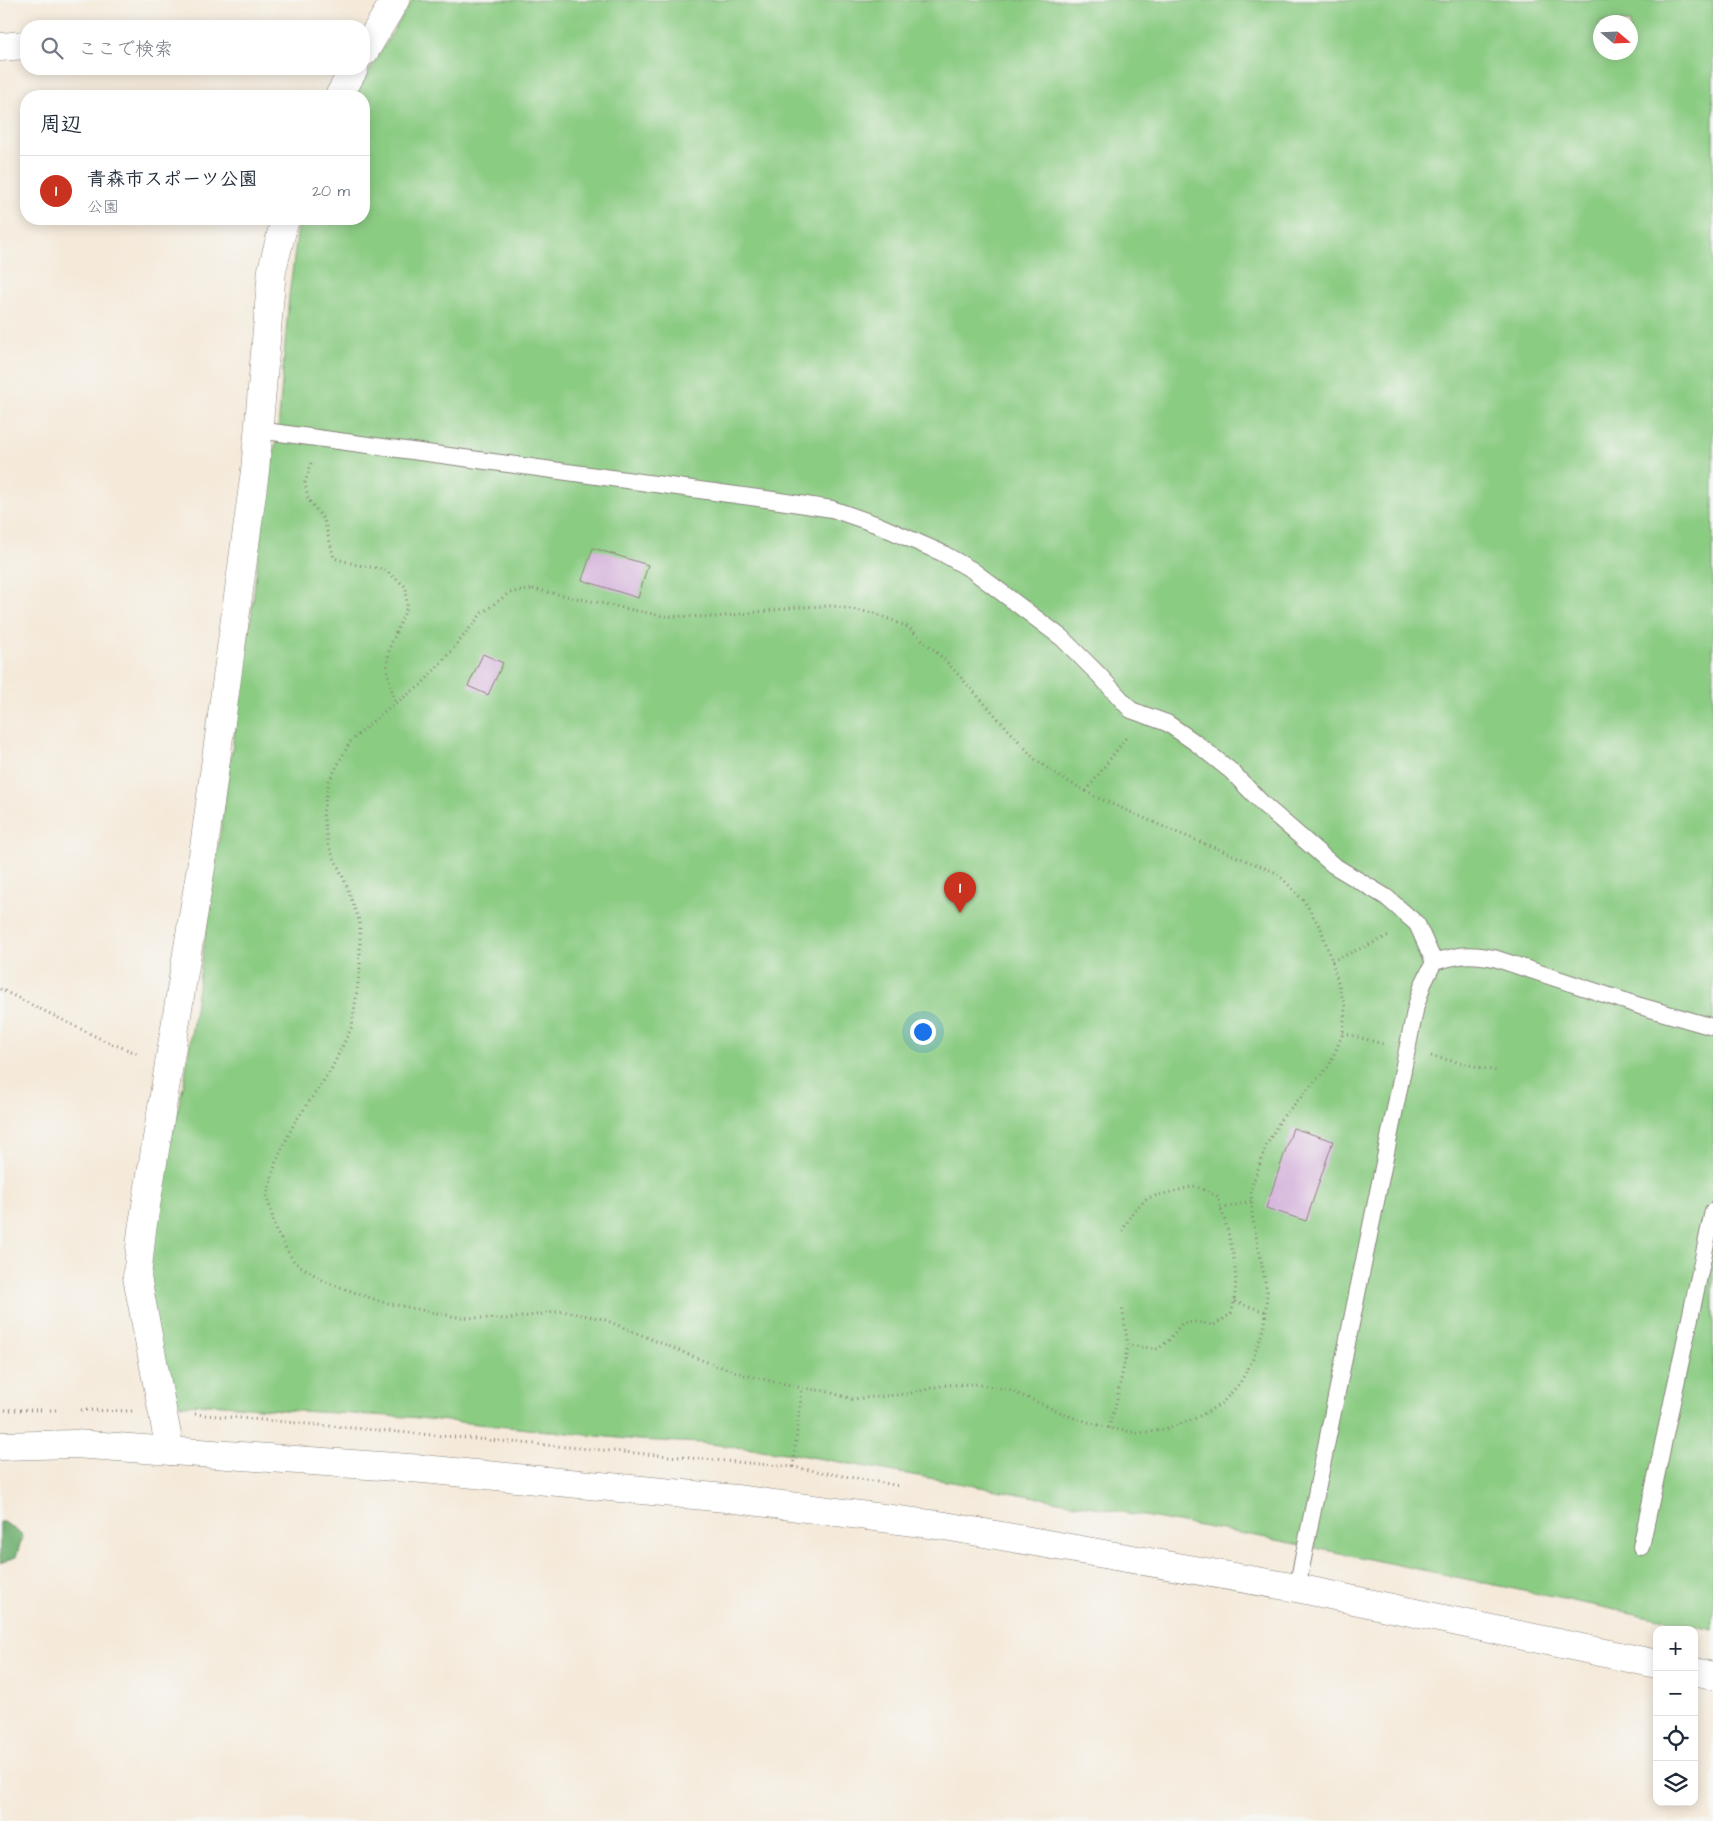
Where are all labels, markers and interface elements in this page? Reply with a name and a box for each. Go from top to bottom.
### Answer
north arrow [1593,15,1638,60]
search box [20,20,370,75]
icon: search [38,34,66,62]
text: ここで検索 [78,36,173,63]
text: 周辺 [40,110,82,139]
text: 青森市スポーツ公園 [87,166,258,193]
text: 1 [55,180,57,202]
text: 20 m [312,180,350,202]
text: 公園 [87,196,119,218]
pin: 1 [944,872,976,913]
your location [910,1019,936,1045]
map controls [1653,1626,1698,1806]
button: + [1653,1626,1698,1671]
button: − [1653,1671,1698,1716]
button: locate [1653,1716,1698,1761]
button: layers [1653,1761,1698,1806]

